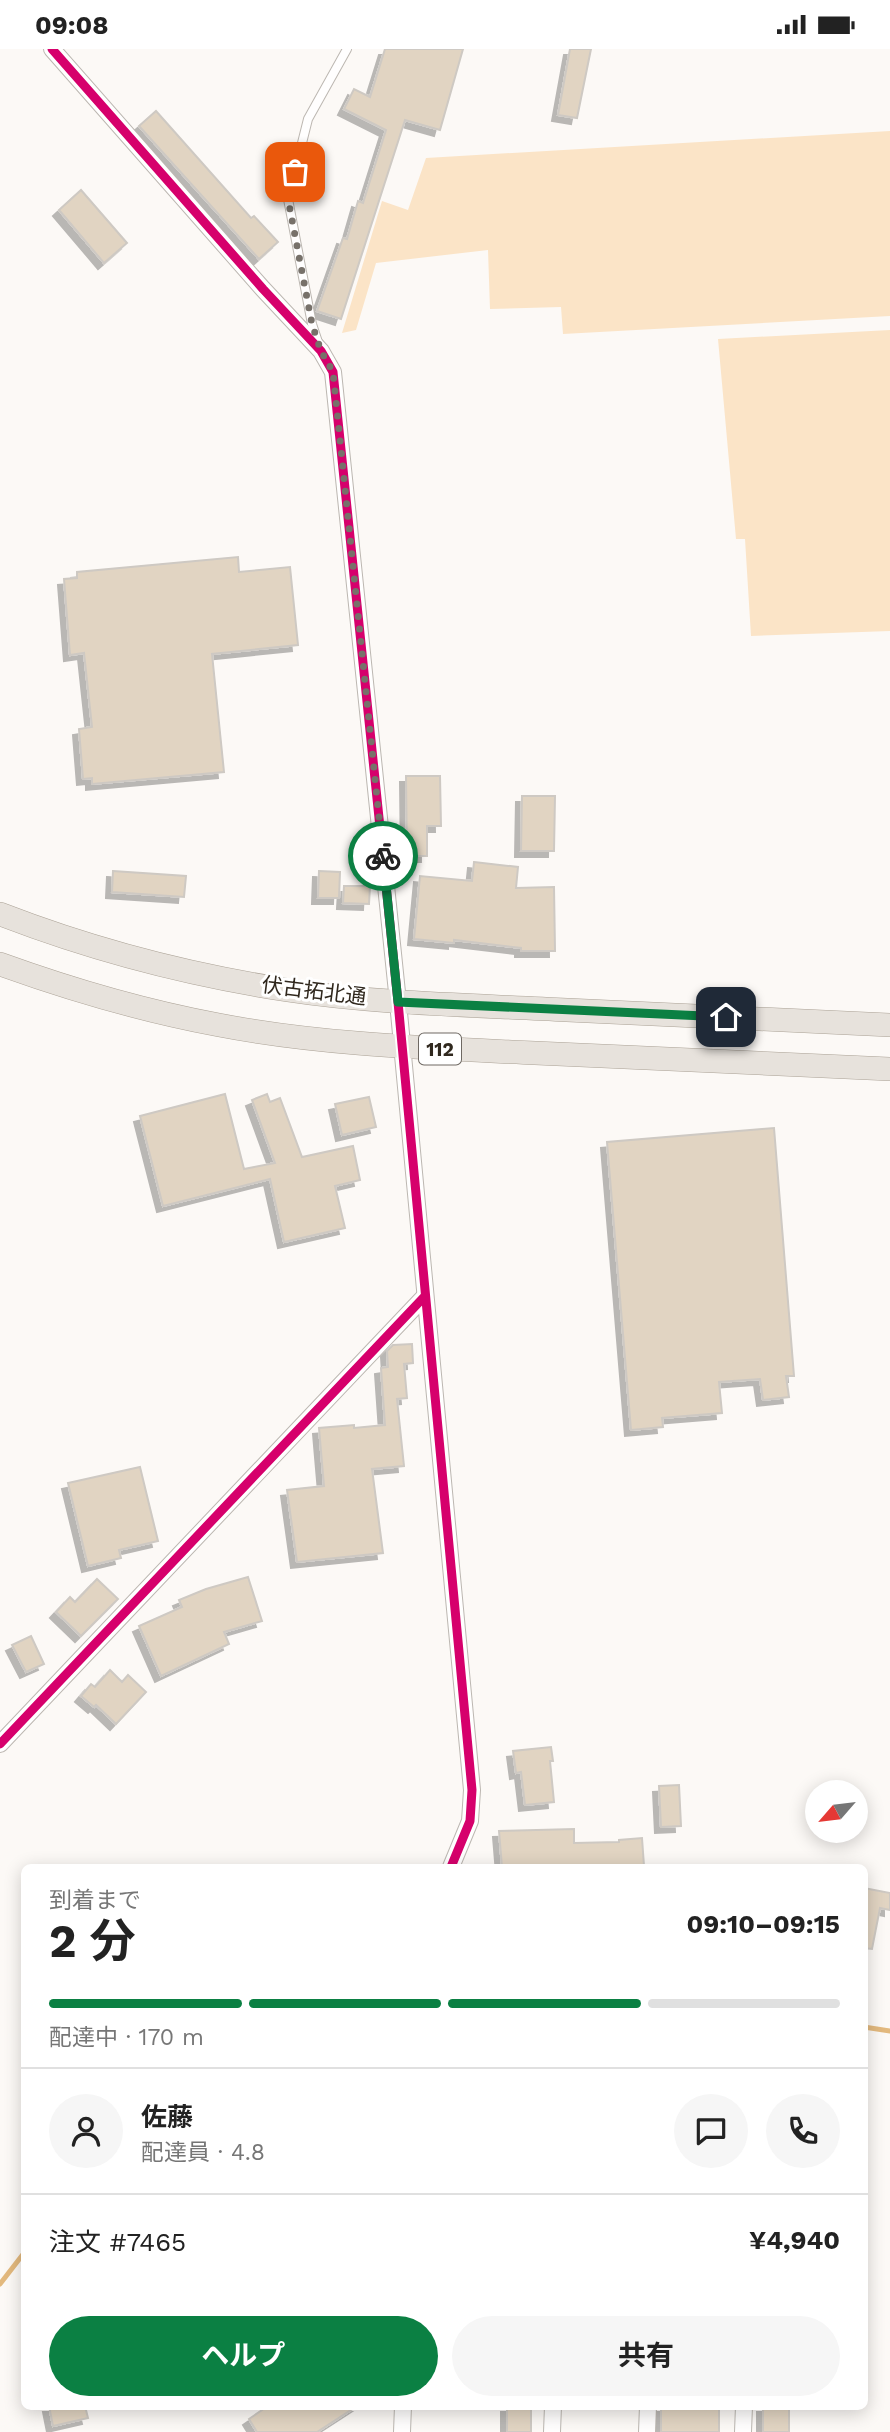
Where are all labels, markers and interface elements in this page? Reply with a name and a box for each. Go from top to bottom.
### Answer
text: 09:08 [35,10,109,40]
pin [265,142,325,202]
icon: bag [276,153,314,191]
courier [348,821,418,891]
icon: bike [364,837,402,875]
street label: 伏古拓北通 [260,972,368,1009]
pin [696,987,756,1047]
icon: home [707,998,745,1036]
road number: 112 [419,1033,461,1065]
north arrow [805,1780,868,1843]
map controls [805,1780,868,1843]
text: 到着まで [49,1887,141,1914]
text: 09:10–09:15 [686,1909,840,1939]
text: 2 分 [49,1914,136,1968]
text: 配達中 · 170 m [49,2024,204,2051]
button: person [49,2094,123,2168]
button: chat [674,2094,748,2168]
button: phone [766,2094,840,2168]
text: 佐藤 [141,2102,193,2132]
text: 配達員 · 4.8 [141,2139,265,2166]
text: ¥4,940 [749,2225,840,2255]
text: 注文 #7465 [49,2227,186,2257]
button: ヘルプ [49,2316,438,2396]
button: 共有 [452,2316,840,2396]

